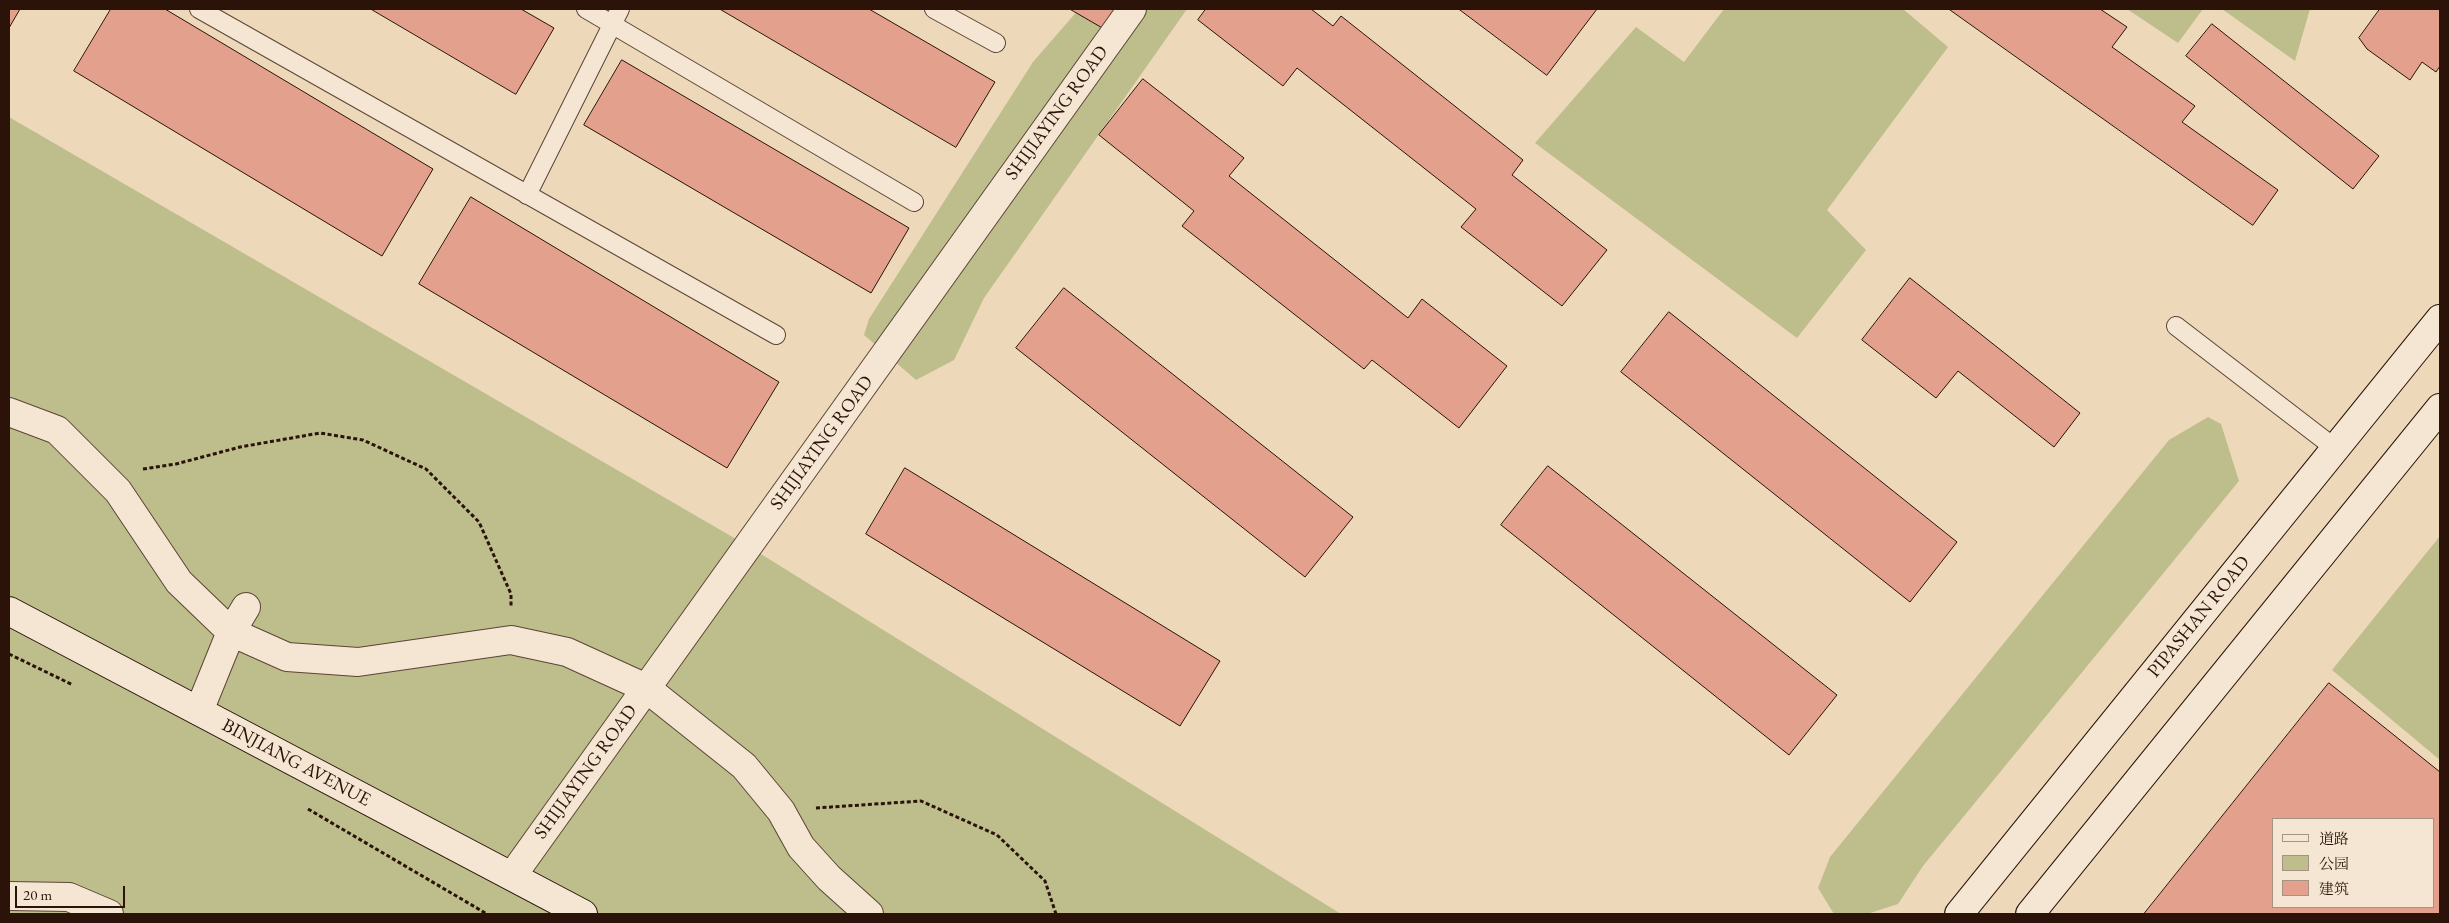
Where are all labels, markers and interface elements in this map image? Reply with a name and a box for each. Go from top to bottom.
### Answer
street label: SHIJIAYING ROAD [1001,41,1113,185]
street label: SHIJIAYING ROAD [766,371,878,515]
street label: PIPASHAN ROAD [2143,552,2255,682]
street label: SHIJIAYING ROAD [530,700,642,844]
street label: BINJIANG AVENUE [218,714,374,812]
legend [2272,818,2434,908]
text: 道路 [2319,829,2349,848]
text: 公园 [2319,854,2349,873]
scale bar [18,876,128,908]
text: 建筑 [2319,879,2349,898]
text: 20 m [23,885,52,904]

